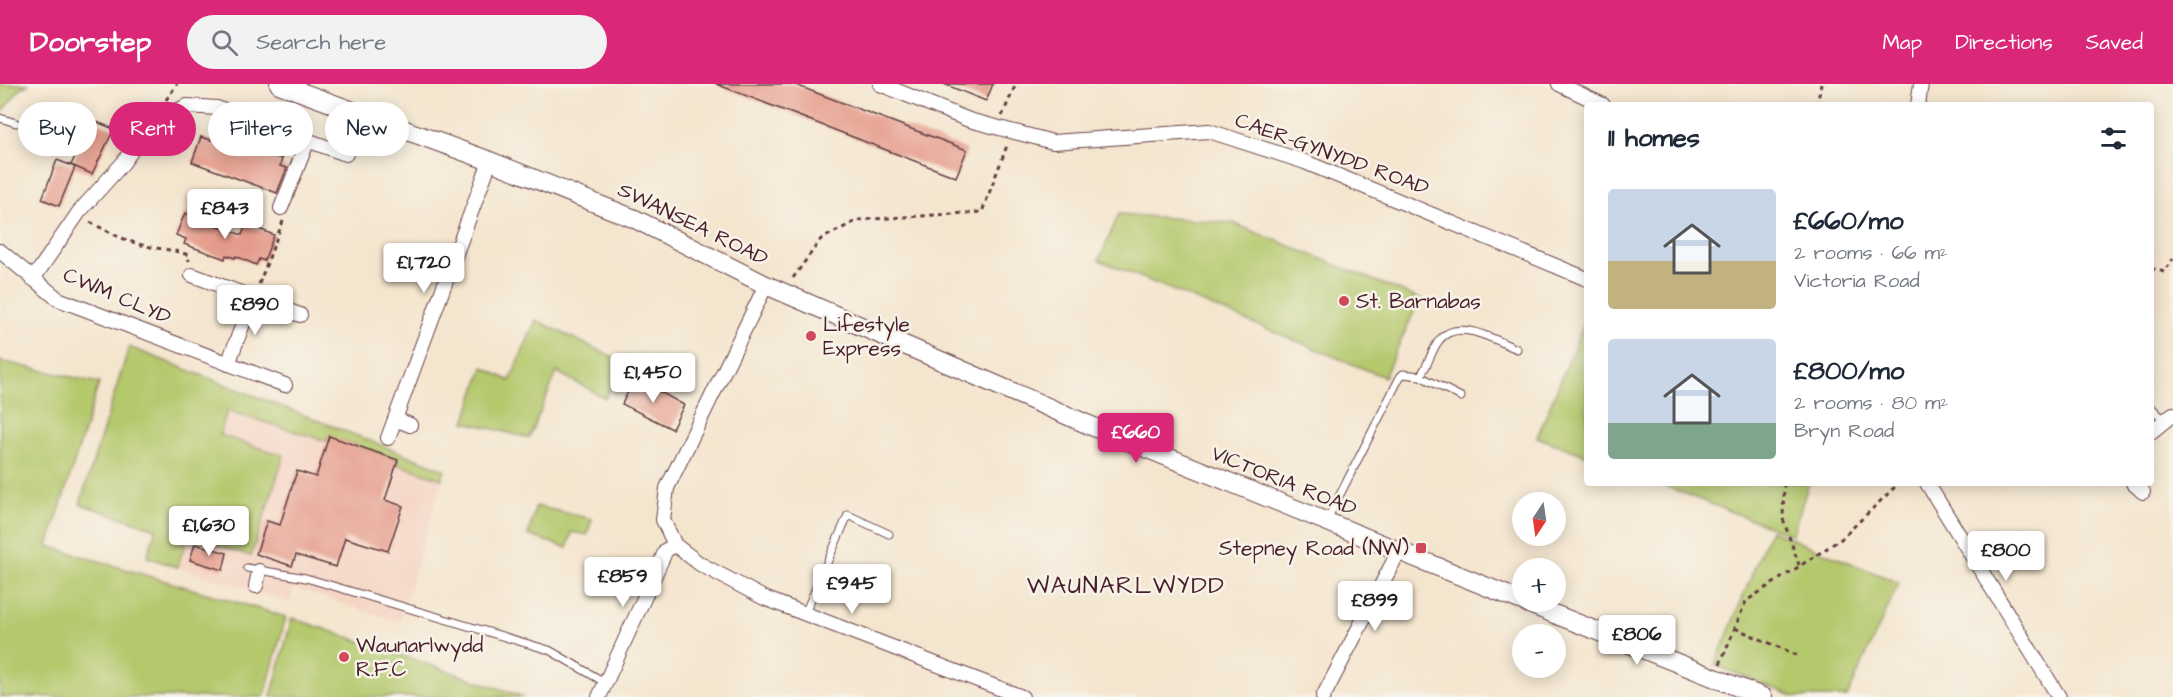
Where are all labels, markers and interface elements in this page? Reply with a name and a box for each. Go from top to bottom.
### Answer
search box [187,15,607,69]
text: Doorstep [30,23,151,62]
icon: search [208,26,241,59]
text: Search here [256,27,386,58]
text: Map [1882,28,1922,57]
text: Directions [1955,28,2053,57]
text: Saved [2086,28,2143,57]
chip: Buy [18,102,97,156]
chip: Rent [109,102,196,156]
chip: Filters [208,102,313,156]
chip: New [325,102,409,156]
street label: CAER-GYNYDD ROAD [1231,105,1433,203]
text: 11 homes [1608,120,1700,156]
icon: filters [2097,122,2130,155]
street label: SWANSEA ROAD [613,175,773,273]
pin: £843 [189,189,261,240]
text: £843 [201,194,249,222]
text: £660/mo [1794,203,1904,239]
icon: home [1656,213,1728,285]
text: 2 rooms · 66 m² [1794,239,1948,267]
pin: £1,720 [375,243,473,294]
text: £1,720 [397,248,451,276]
street label: CWM CLYD [59,260,176,332]
text: Victoria Road [1794,267,1920,295]
pin: £890 [219,285,291,336]
place label: St. Barnabas [1356,287,1481,316]
text: £890 [231,290,279,318]
marker: St. Barnabas [1337,294,1351,308]
place label: Lifestyle Express [823,310,910,364]
marker: Lifestyle Express [804,329,818,343]
pin: £1,450 [604,353,702,404]
text: £800/mo [1794,353,1904,389]
text: £1,450 [624,358,682,386]
icon: home [1656,363,1728,435]
text: 2 rooms · 80 m² [1794,389,1948,417]
pin: £660 [1100,413,1172,464]
text: Bryn Road [1794,417,1894,445]
text: £660 [1112,418,1160,446]
street label: VICTORIA ROAD [1207,439,1361,524]
north arrow [1512,492,1566,546]
map controls [1512,492,1566,678]
pin: £1,630 [160,506,258,557]
text: £1,630 [183,511,235,539]
pin: £800 [1970,531,2042,582]
place label: Stepney Road (NW) [1219,534,1409,565]
text: £800 [1982,536,2030,564]
marker: Stepney Road (NW) [1414,541,1428,555]
pin: £859 [587,557,659,608]
button: + [1512,558,1566,612]
text: £859 [598,562,648,590]
pin: £945 [816,564,888,615]
text: £945 [827,569,877,597]
district label: WAUNARLWYDD [1027,569,1225,603]
pin: £899 [1339,581,1411,632]
text: £899 [1352,586,1398,614]
pin: £806 [1601,615,1673,666]
text: £806 [1613,620,1661,648]
button: − [1512,624,1566,678]
place label: Waunarlwydd R.F.C [356,631,483,684]
marker: Waunarlwydd R.F.C [337,650,351,664]

